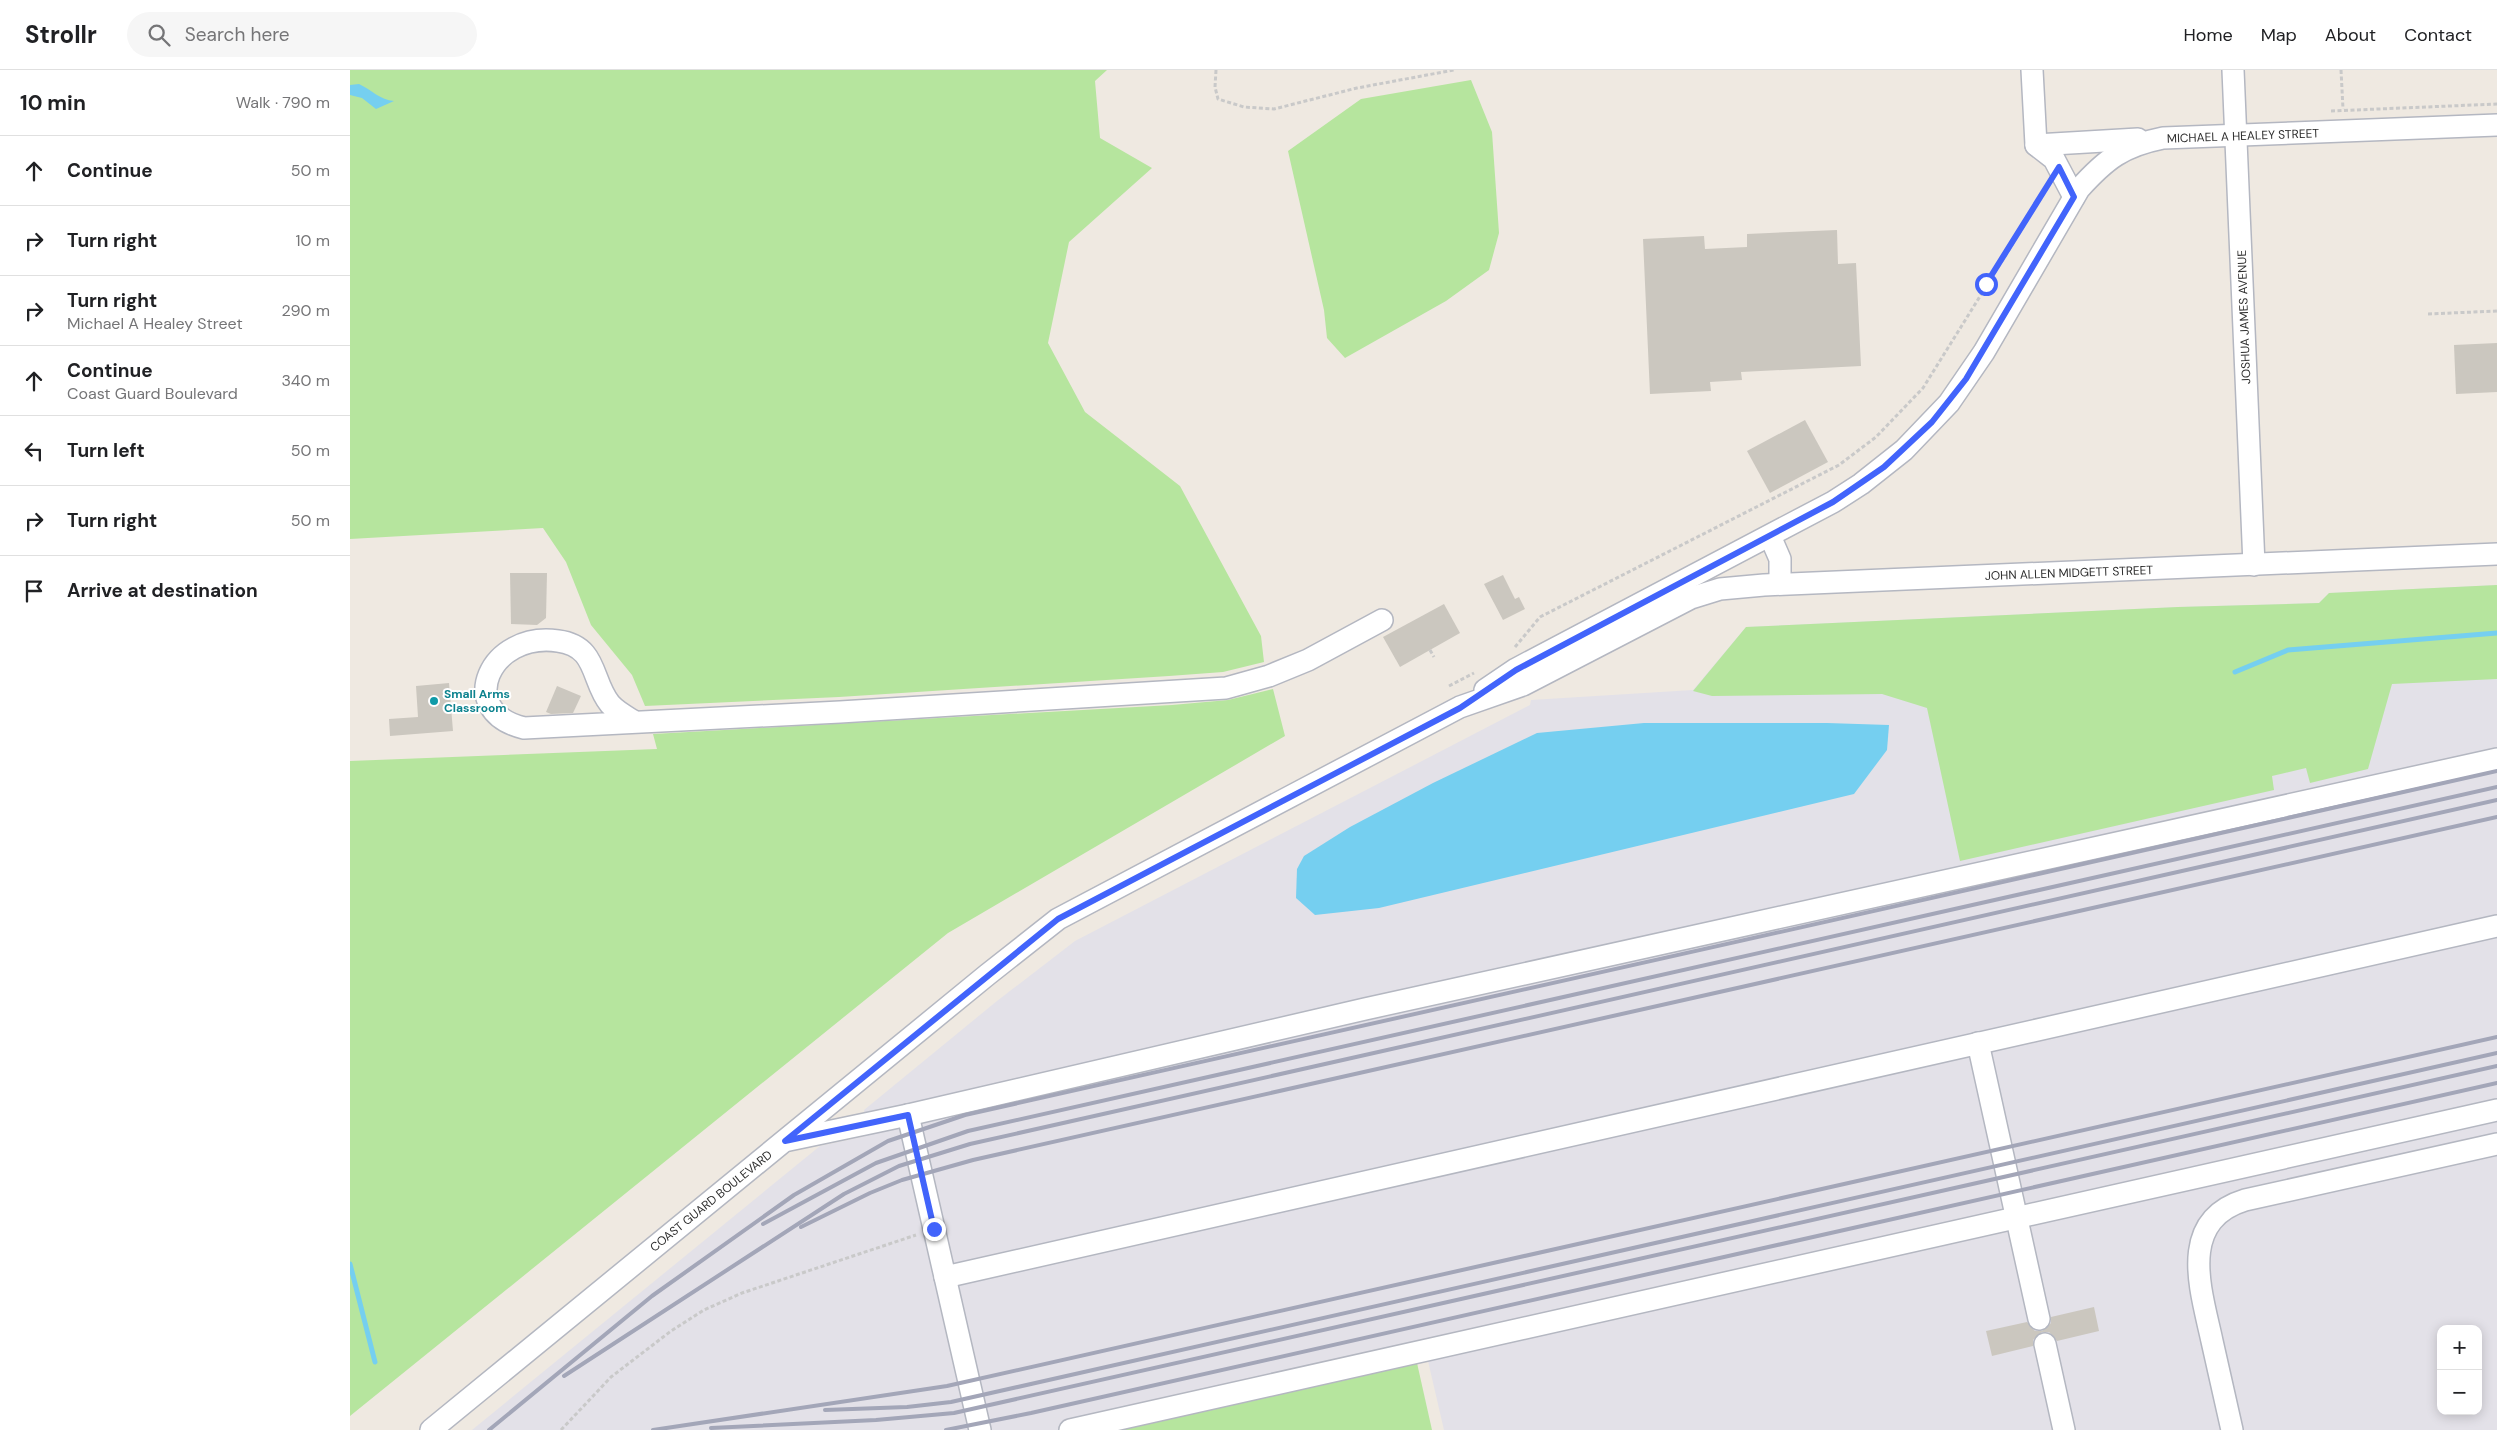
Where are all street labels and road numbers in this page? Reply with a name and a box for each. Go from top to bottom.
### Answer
street label: MICHAEL A HEALEY STREET [2167,125,2320,147]
street label: JOSHUA JAMES AVENUE [2234,249,2254,384]
street label: JOHN ALLEN MIDGETT STREET [1985,562,2154,584]
street label: COAST GUARD BOULEVARD [647,1147,775,1255]

